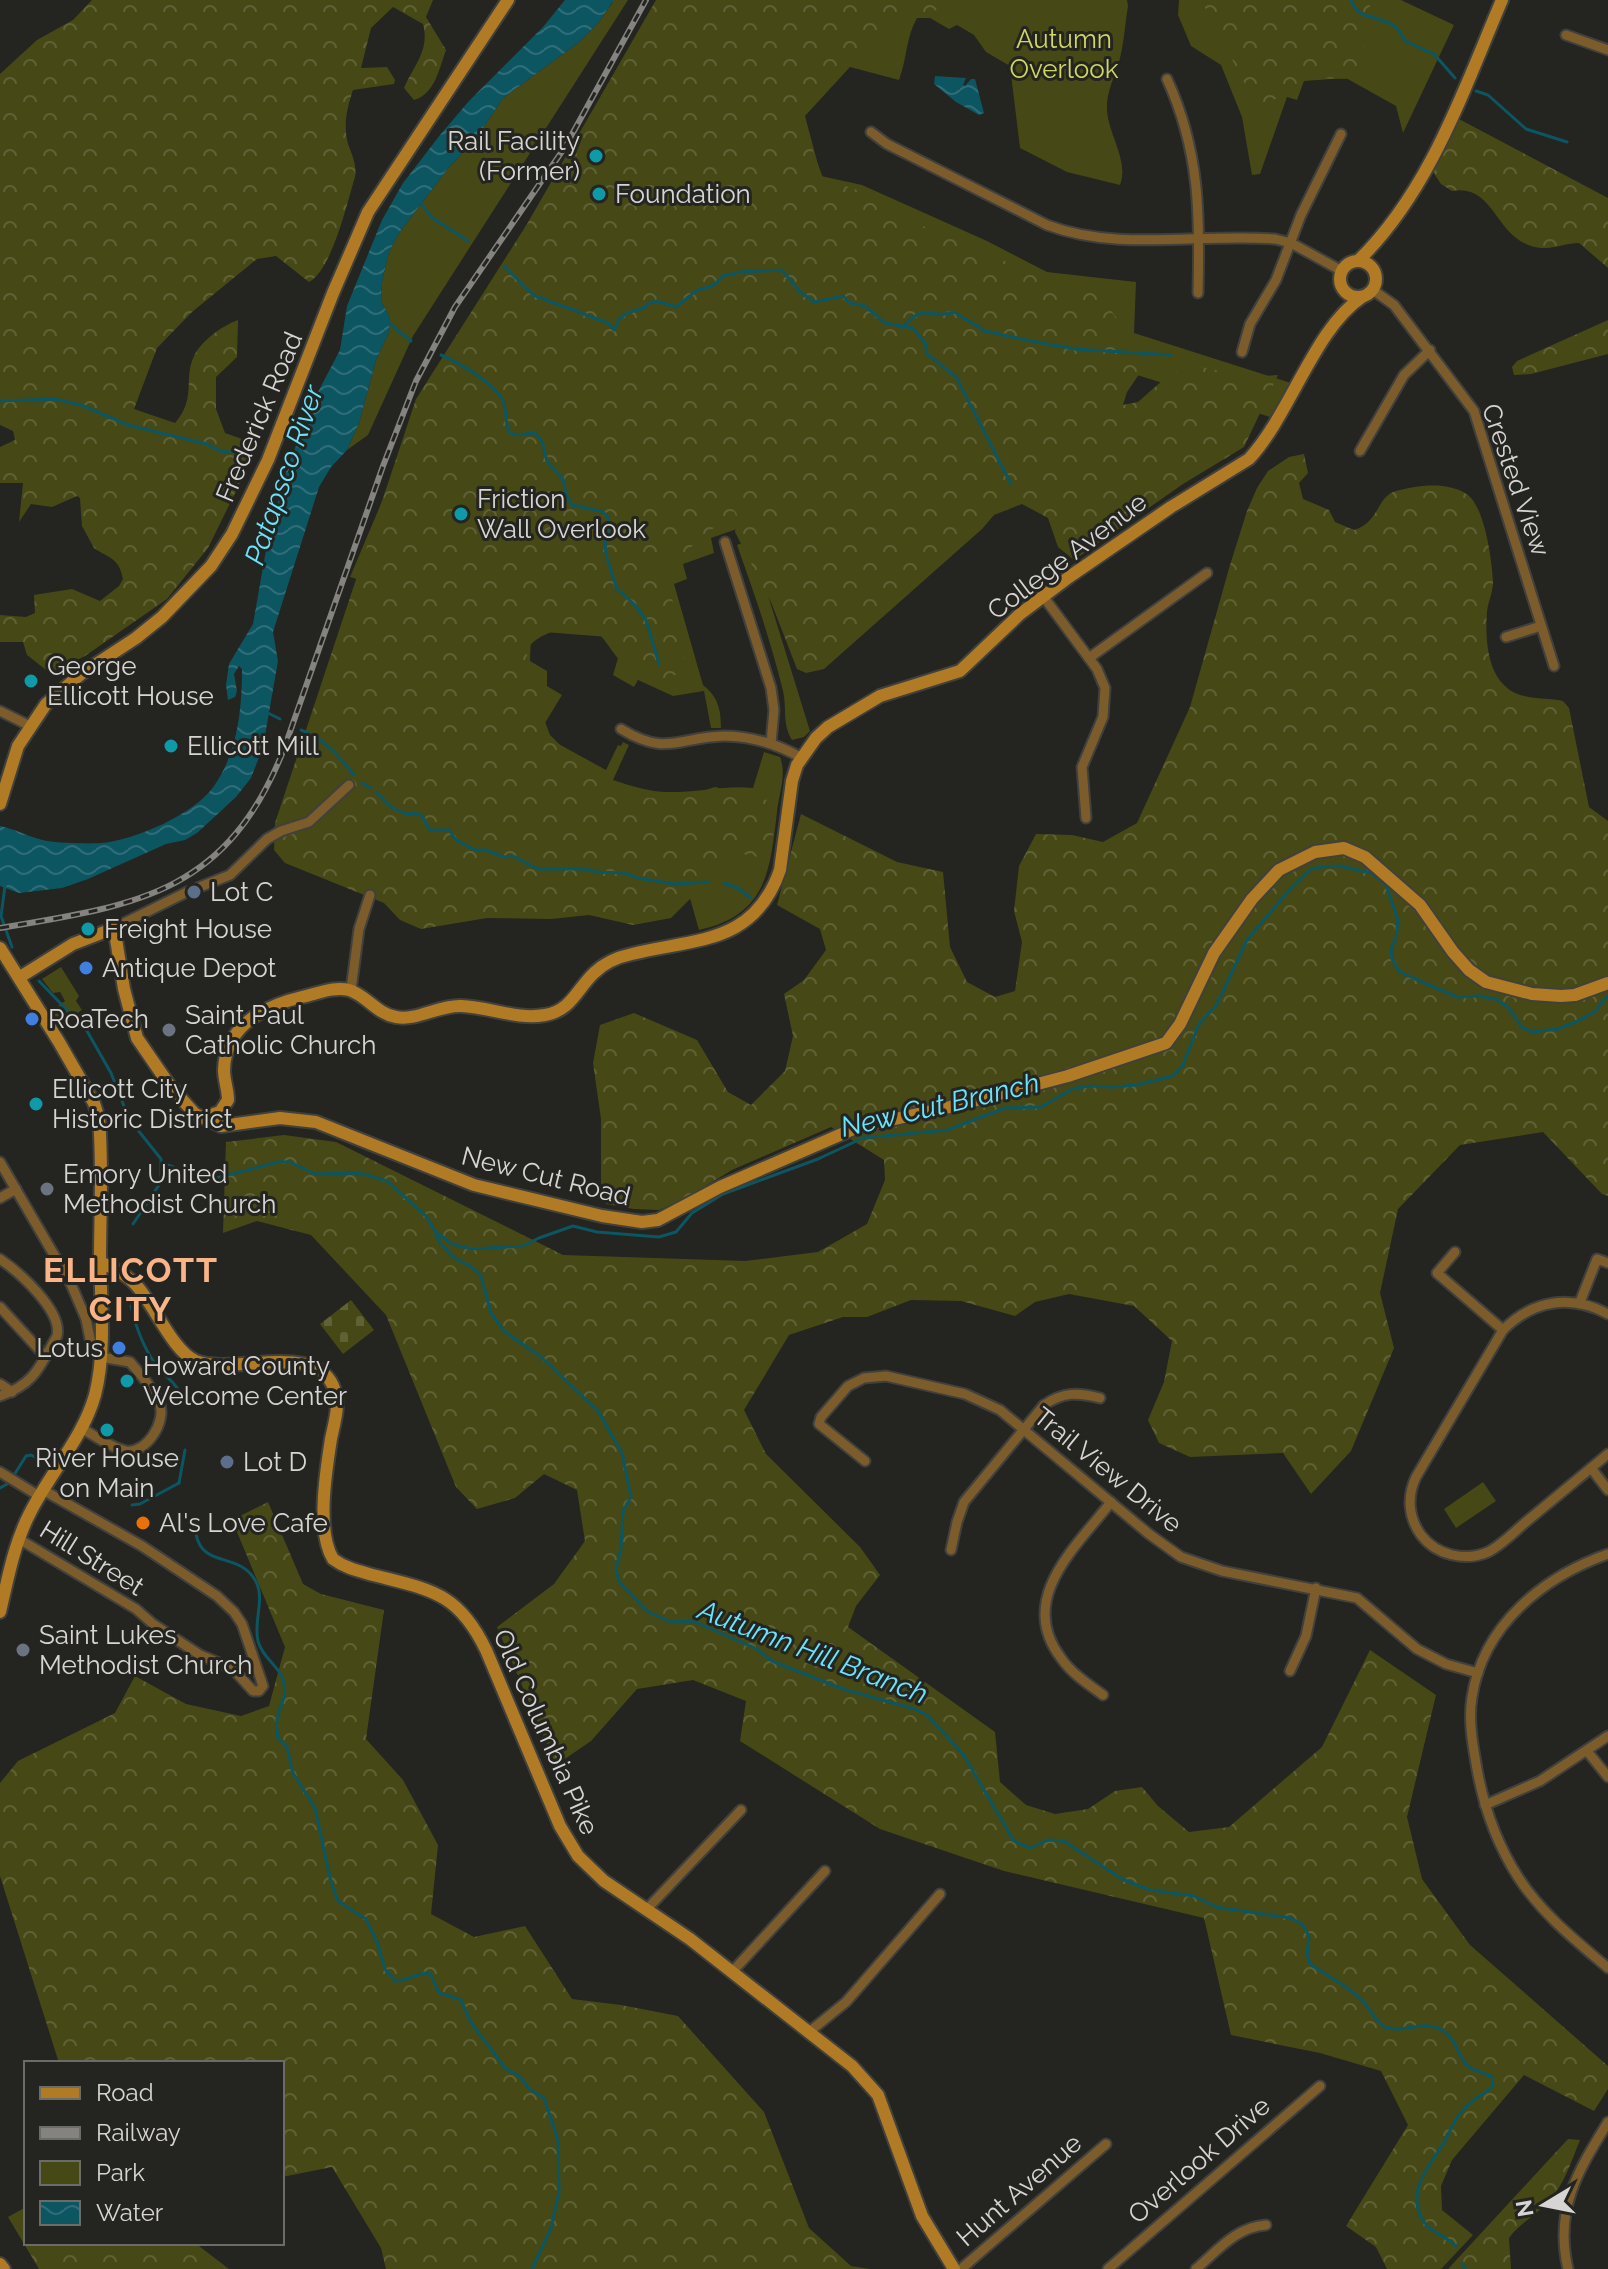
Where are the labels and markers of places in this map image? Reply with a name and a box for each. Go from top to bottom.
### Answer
place label: Rail Facility (Former) [447,126,580,186]
marker: Rail Facility (Former) [587,147,605,165]
place label: Foundation [615,179,751,209]
marker: Foundation [590,185,608,203]
place label: Friction Wall Overlook [477,484,646,544]
marker: Friction Wall Overlook [452,505,470,523]
place label: George Ellicott House [47,651,214,711]
marker: George Ellicott House [22,672,40,690]
place label: Ellicott Mill [187,731,320,761]
marker: Ellicott Mill [162,737,180,755]
place label: Lot C [210,877,273,907]
marker: Lot C [185,883,203,901]
place label: Freight House [104,914,272,944]
marker: Freight House [79,920,97,938]
place label: Antique Depot [102,953,277,983]
marker: Antique Depot [77,959,95,977]
place label: Saint Paul Catholic Church [185,1000,376,1060]
place label: RoaTech [48,1004,149,1034]
marker: RoaTech [23,1010,41,1028]
marker: Saint Paul Catholic Church [160,1021,178,1039]
place label: Ellicott City Historic District [52,1074,233,1134]
marker: Ellicott City Historic District [27,1095,45,1113]
place label: Emory United Methodist Church [63,1159,276,1219]
marker: Emory United Methodist Church [38,1180,56,1198]
place label: Lotus [36,1333,103,1363]
marker: Lotus [110,1339,128,1357]
place label: Howard County Welcome Center [143,1351,347,1411]
marker: Howard County Welcome Center [118,1372,136,1390]
marker: River House on Main [98,1421,116,1439]
place label: River House on Main [35,1443,179,1503]
place label: Lot D [243,1447,307,1477]
marker: Lot D [218,1453,236,1471]
place label: Al's Love Cafe [159,1508,328,1538]
marker: Al's Love Cafe [134,1514,152,1532]
place label: Saint Lukes Methodist Church [39,1620,252,1680]
marker: Saint Lukes Methodist Church [14,1641,32,1659]

